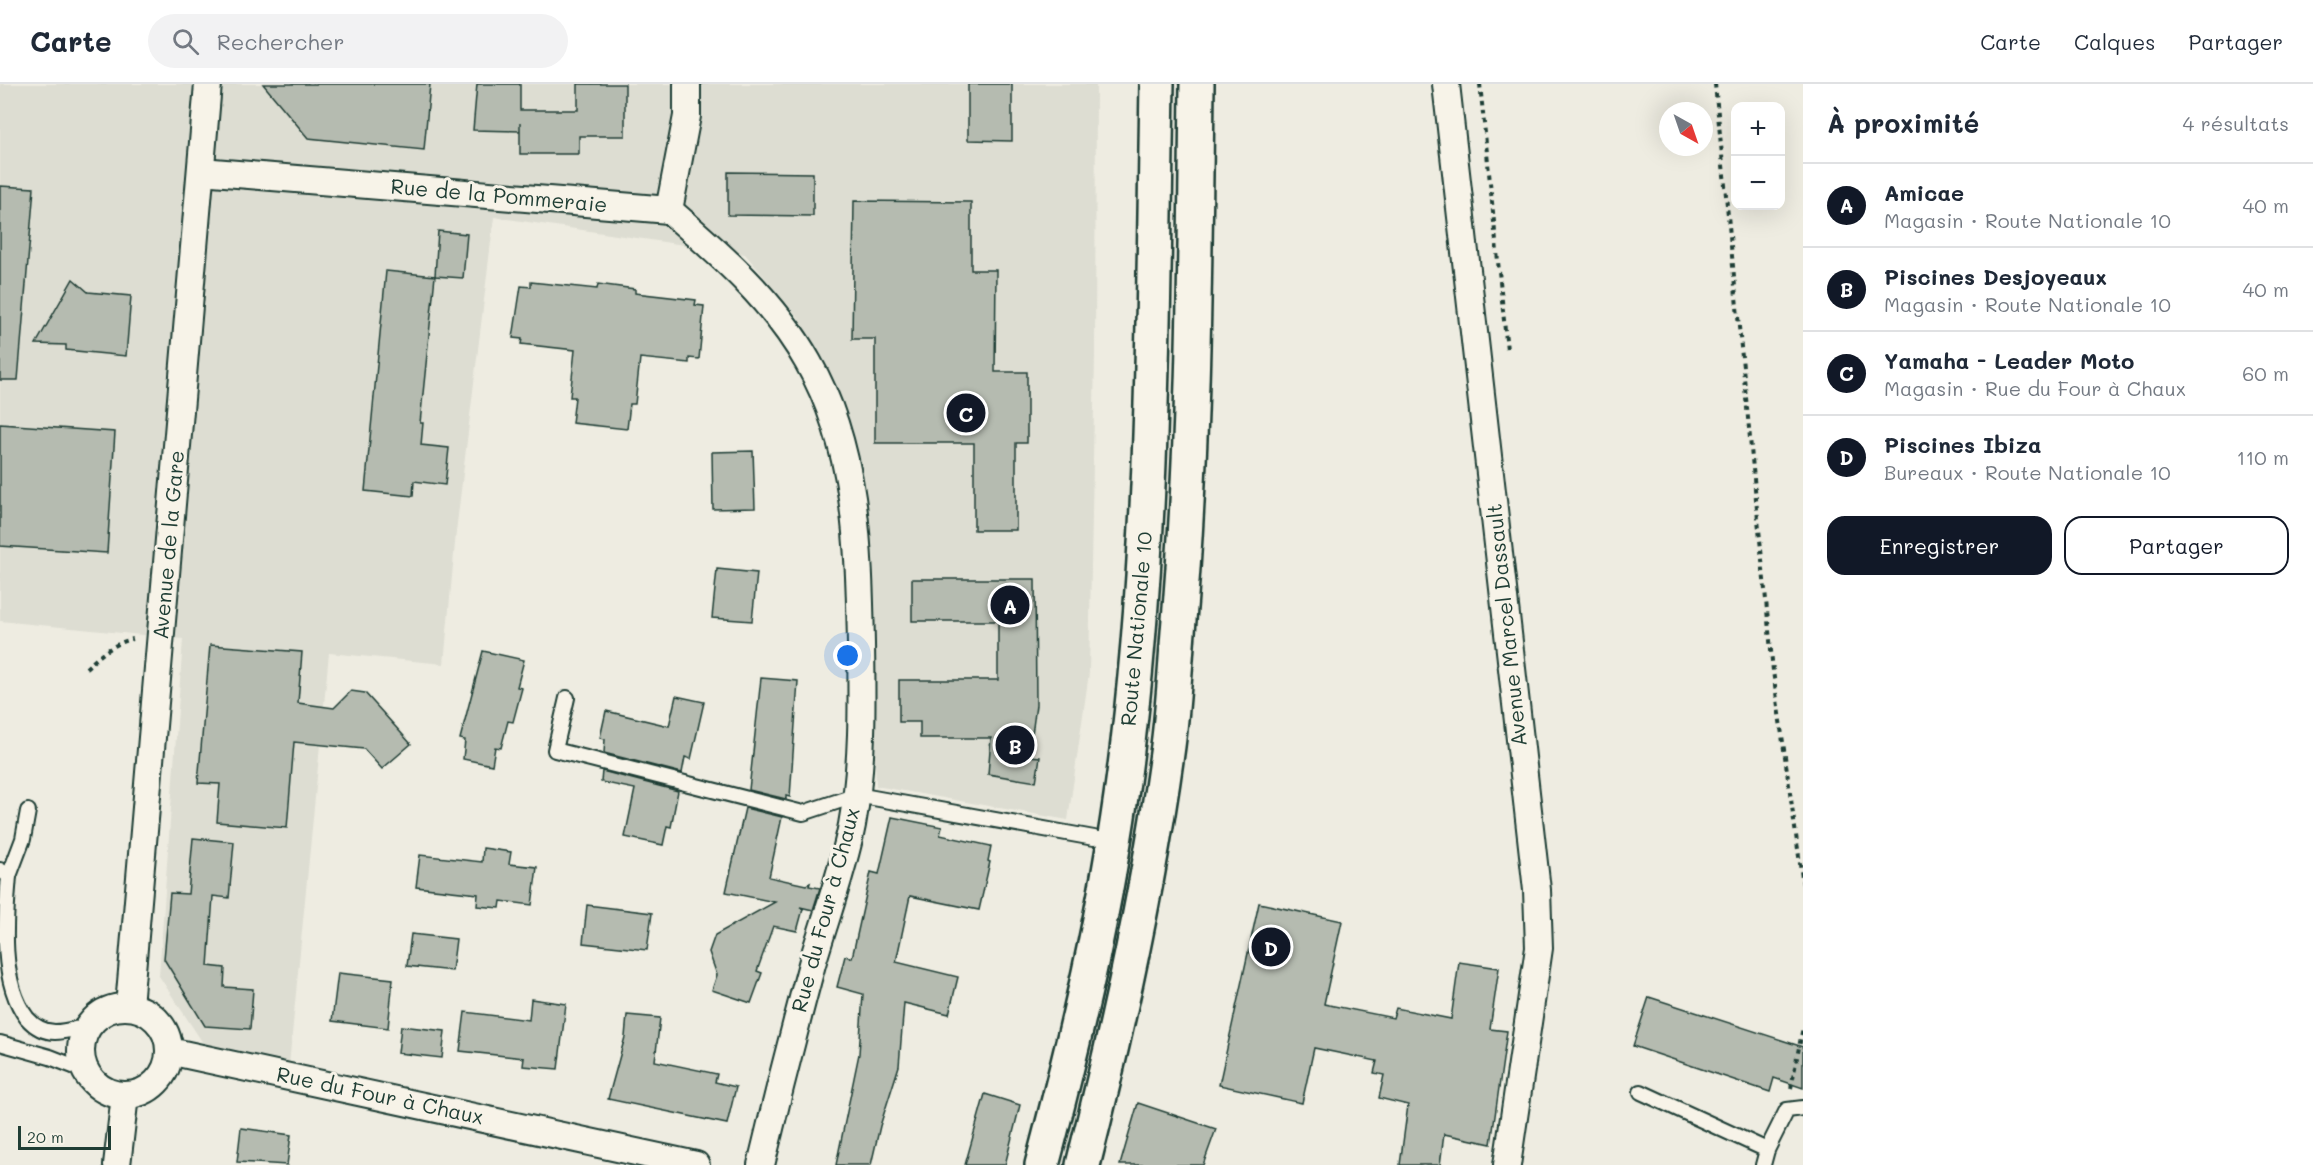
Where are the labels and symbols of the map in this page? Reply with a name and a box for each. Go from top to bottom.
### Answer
north arrow [1659,102,1713,156]
street label: Rue de la Pommeraie [390,172,609,217]
pin: C [946,390,986,436]
street label: Avenue de la Gare [146,449,189,641]
street label: Avenue Marcel Dassault [1479,502,1532,748]
street label: Route Nationale 10 [1114,530,1157,727]
pin: A [990,582,1030,628]
your location [833,641,862,670]
pin: B [996,722,1034,768]
street label: Rue du Four à Chaux [784,804,865,1015]
pin: D [1252,924,1290,970]
street label: Rue du Four à Chaux [274,1059,486,1130]
scale bar [18,1123,111,1150]

